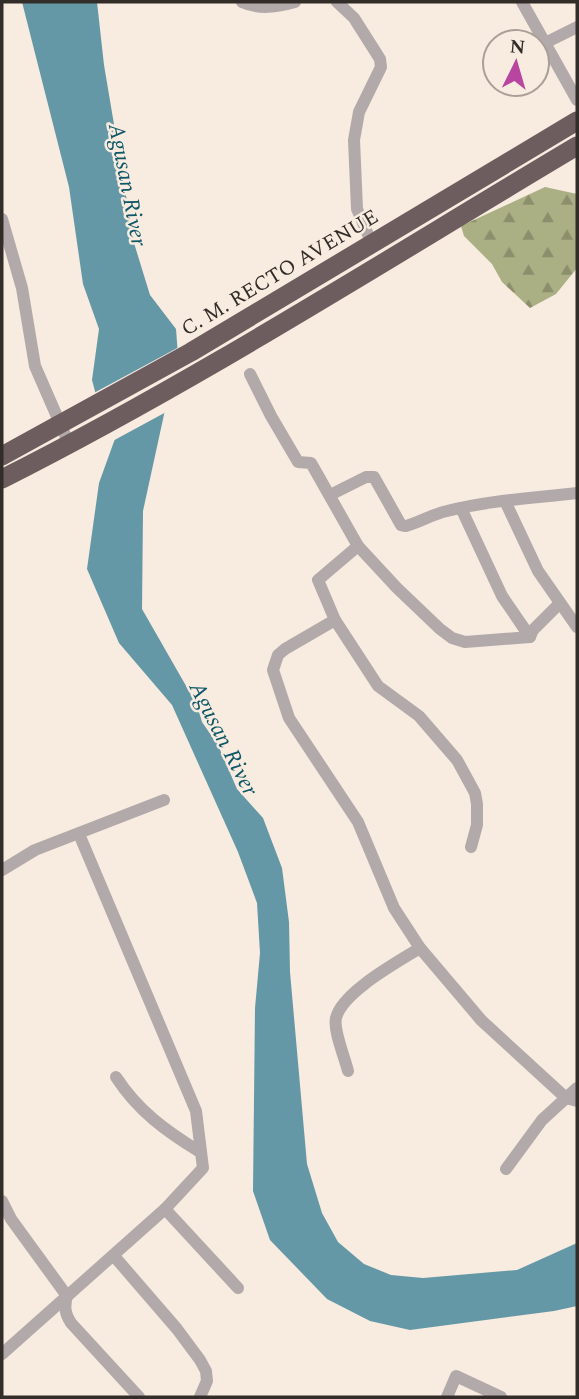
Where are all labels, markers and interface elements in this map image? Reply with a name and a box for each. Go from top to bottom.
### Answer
north arrow [481,28,551,98]
text: N [508,32,526,63]
water label: Agusan River [98,120,156,251]
street label: C. M. RECTO AVENUE [175,201,385,345]
water label: Agusan River [179,675,267,803]

